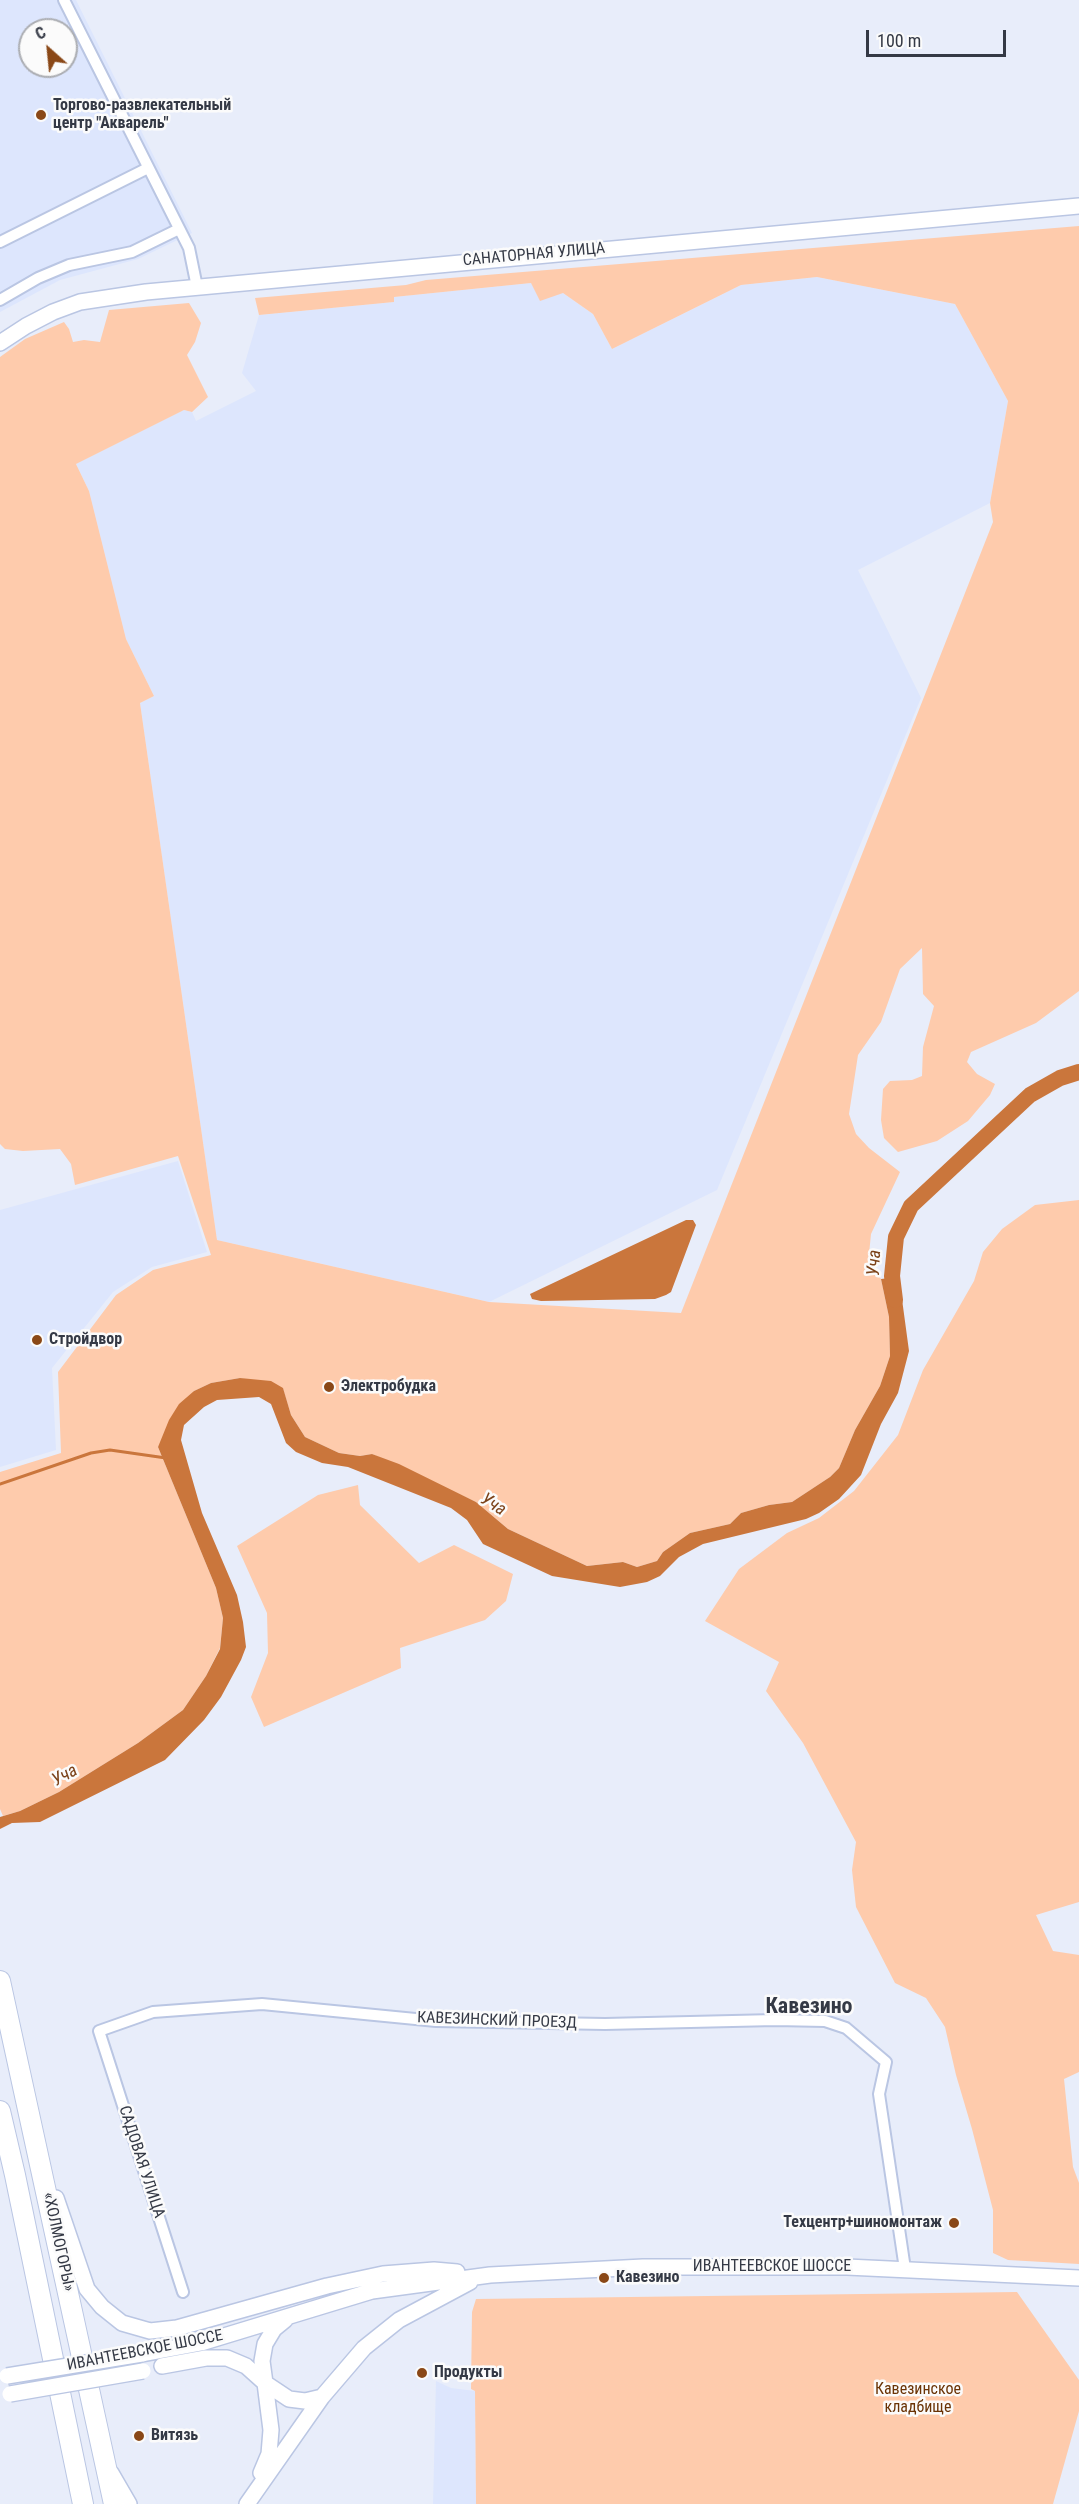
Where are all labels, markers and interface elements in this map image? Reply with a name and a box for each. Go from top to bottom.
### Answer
north arrow [18,18,78,78]
scale bar [869,18,1008,56]
text: С [32,23,49,44]
text: 100 m [877,30,921,51]
place label: Торгово-развлекательный центр "Акварель" [53,96,231,134]
marker: Торгово-развлекательный центр "Акварель" [34,108,48,122]
street label: САНАТОРНАЯ УЛИЦА [462,239,606,271]
water label: Уча [864,1249,886,1277]
place label: Стройдвор [49,1330,122,1350]
marker: Стройдвор [30,1333,44,1347]
place label: Электробудка [341,1377,436,1397]
marker: Электробудка [322,1380,336,1394]
water label: Уча [476,1489,510,1521]
water label: Уча [48,1760,82,1792]
district label: Кавезино [765,1994,853,2020]
street label: КАВЕЗИНСКИЙ ПРОЕЗД [417,2009,577,2033]
street label: САДОВАЯ УЛИЦА [114,2104,168,2220]
street label: «ХОЛМОГОРЫ» [38,2191,78,2293]
place label: Техцентр+шиномонтаж [783,2213,942,2233]
marker: Техцентр+шиномонтаж [947,2216,961,2230]
street label: ИВАНТЕЕВСКОЕ ШОССЕ [693,2257,851,2277]
place label: Кавезино [616,2268,679,2288]
marker: Кавезино [597,2271,611,2285]
street label: ИВАНТЕЕВСКОЕ ШОССЕ [65,2326,225,2376]
place label: Продукты [434,2363,502,2383]
marker: Продукты [415,2366,429,2380]
park label: Кавезинское кладбище [875,2380,961,2418]
place label: Витязь [151,2426,198,2446]
marker: Витязь [132,2429,146,2443]

